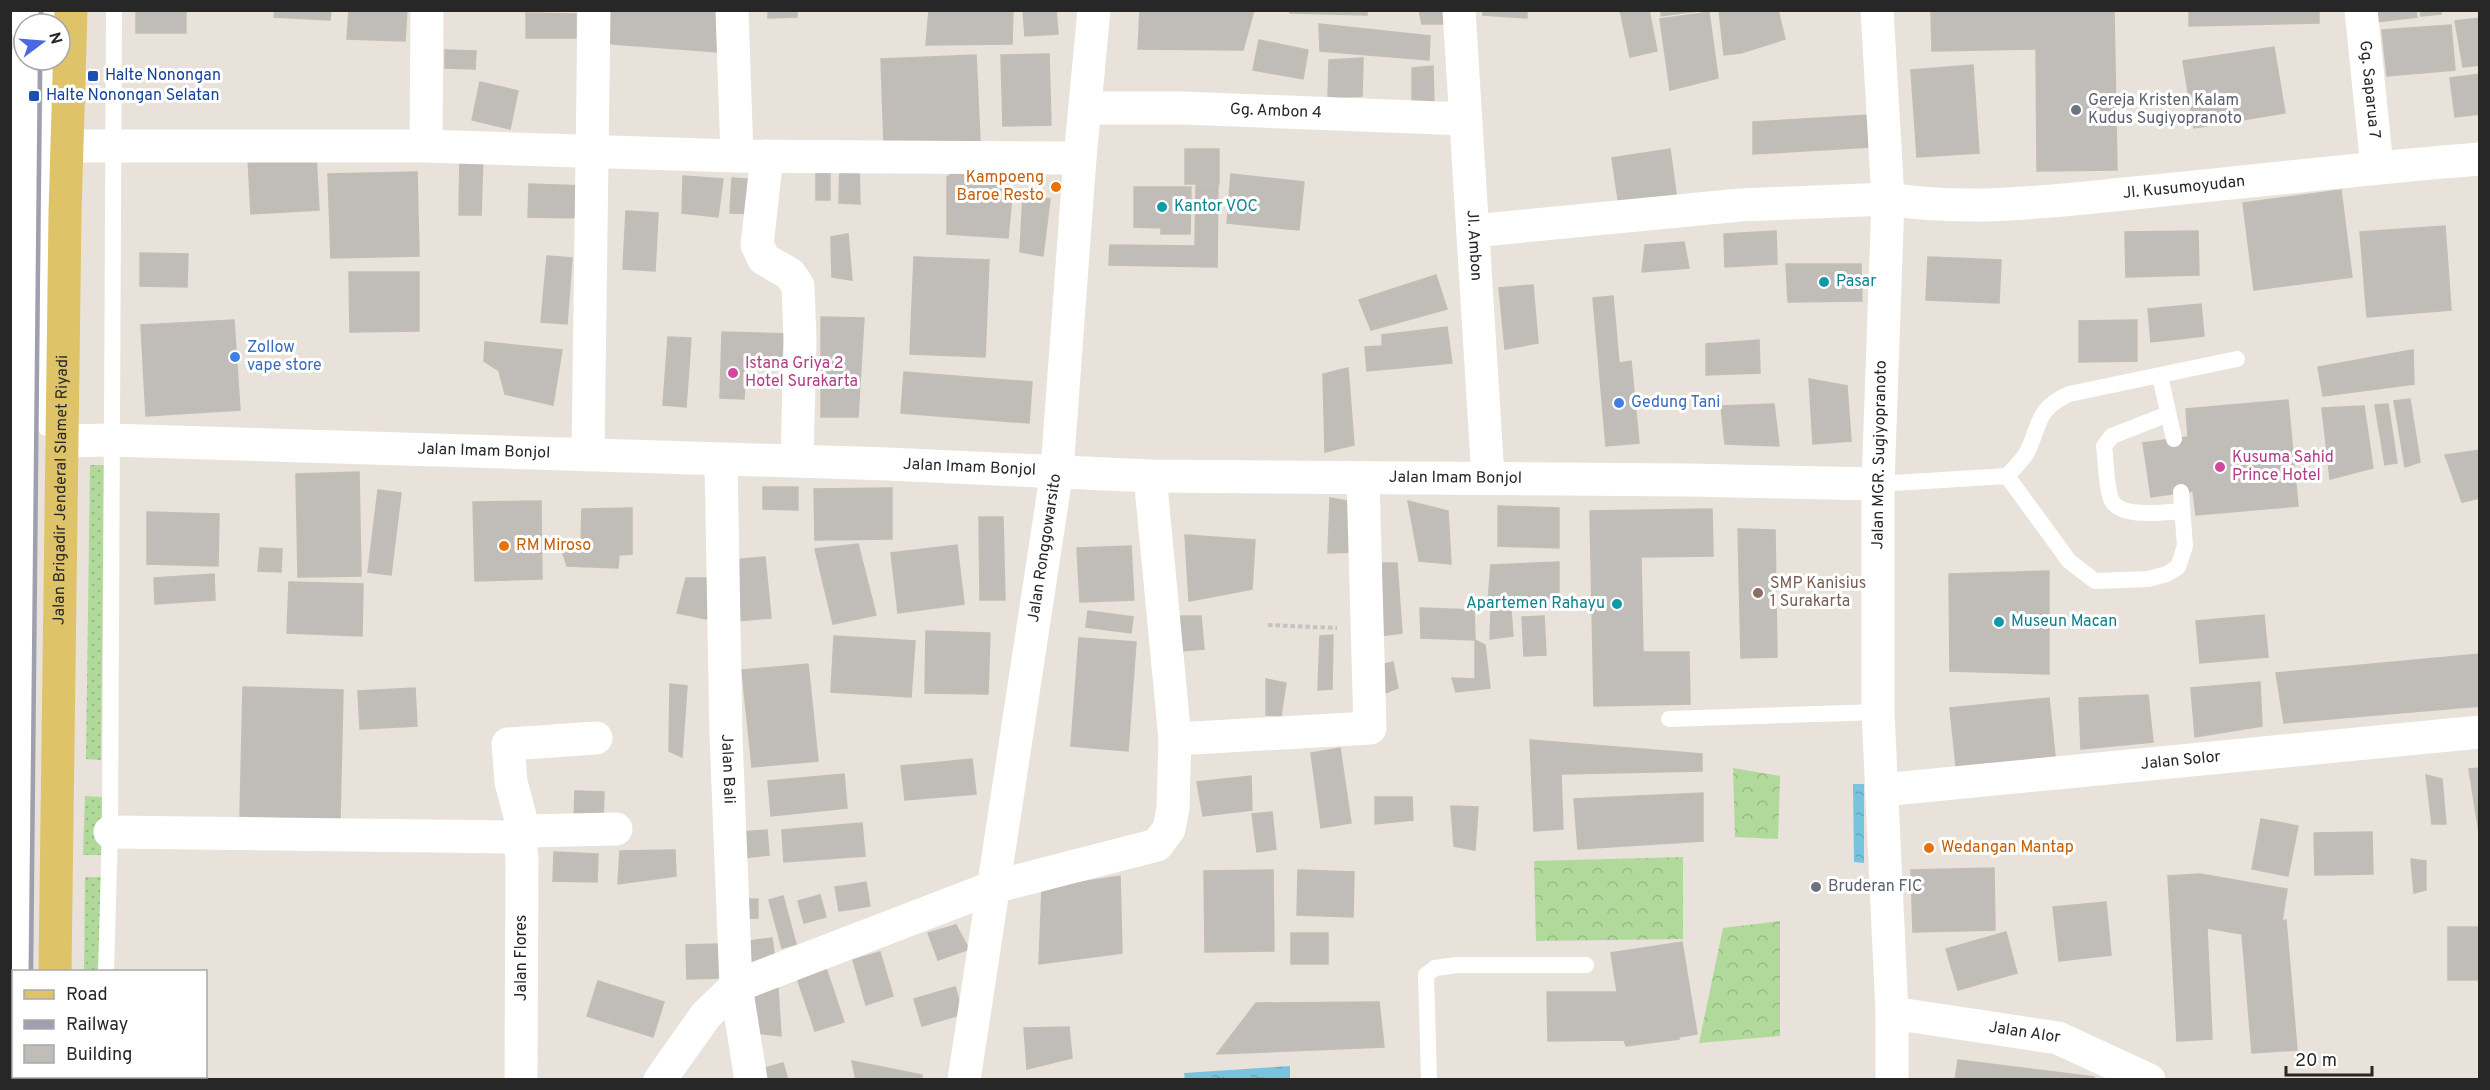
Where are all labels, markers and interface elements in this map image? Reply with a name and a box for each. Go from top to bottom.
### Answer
north arrow [12,12,72,72]
text: N [43,30,66,47]
street label: Gg. Saparua 7 [2354,40,2384,140]
place label: Halte Nonongan [105,66,221,86]
marker: Halte Nonongan [86,69,100,83]
place label: Halte Nonongan Selatan [46,86,219,106]
marker: Halte Nonongan Selatan [27,89,41,103]
place label: Gereja Kristen Kalam Kudus Sugiyopranoto [2088,91,2242,129]
street label: Gg. Ambon 4 [1230,100,1322,123]
marker: Gereja Kristen Kalam Kudus Sugiyopranoto [2069,103,2083,117]
place label: Kampoeng Baroe Resto [957,168,1044,206]
street label: Jl. Kusumoyudan [2122,172,2246,204]
marker: Kampoeng Baroe Resto [1049,180,1063,194]
place label: Kantor VOC [1174,197,1258,217]
marker: Kantor VOC [1155,200,1169,214]
street label: Jl. Ambon [1461,209,1486,282]
place label: Pasar [1836,272,1876,292]
marker: Pasar [1817,275,1831,289]
place label: Zollow vape store [247,338,322,376]
marker: Zollow vape store [228,350,242,364]
place label: Istana Griya 2 Hotel Surakarta [745,354,858,392]
street label: Jalan Brigadir Jenderal Slamet Riyadi [50,355,73,625]
street label: Jalan MGR. Sugiyopranoto [1868,360,1892,550]
marker: Istana Griya 2 Hotel Surakarta [726,366,740,380]
place label: Gedung Tani [1631,393,1720,413]
marker: Gedung Tani [1612,396,1626,410]
street label: Jalan Imam Bonjol [417,439,551,464]
place label: Kusuma Sahid Prince Hotel [2232,448,2334,486]
street label: Jalan Imam Bonjol [903,455,1036,481]
marker: Kusuma Sahid Prince Hotel [2213,460,2227,474]
street label: Jalan Imam Bonjol [1389,468,1522,489]
street label: Jalan Ronggowarsito [1024,472,1066,624]
place label: RM Miroso [516,536,591,556]
marker: RM Miroso [497,539,511,553]
place label: SMP Kanisius 1 Surakarta [1770,574,1866,612]
marker: SMP Kanisius 1 Surakarta [1751,586,1765,600]
place label: Apartemen Rahayu [1466,594,1605,614]
marker: Apartemen Rahayu [1610,597,1624,611]
place label: Museun Macan [2011,612,2117,632]
marker: Museun Macan [1992,615,2006,629]
street label: Jalan Bali [716,733,739,804]
street label: Jalan Solor [2140,747,2222,775]
place label: Wedangan Mantap [1941,838,2074,858]
marker: Wedangan Mantap [1922,841,1936,855]
place label: Bruderan FIC [1828,877,1922,897]
marker: Bruderan FIC [1809,880,1823,894]
street label: Jalan Flores [512,915,532,1001]
legend [12,970,207,1078]
text: Road [66,984,108,1007]
text: Railway [66,1014,128,1037]
street label: Jalan Alor [1987,1018,2062,1048]
scale bar [2286,1039,2372,1077]
text: Building [66,1044,132,1067]
text: 20 m [2295,1050,2337,1073]

